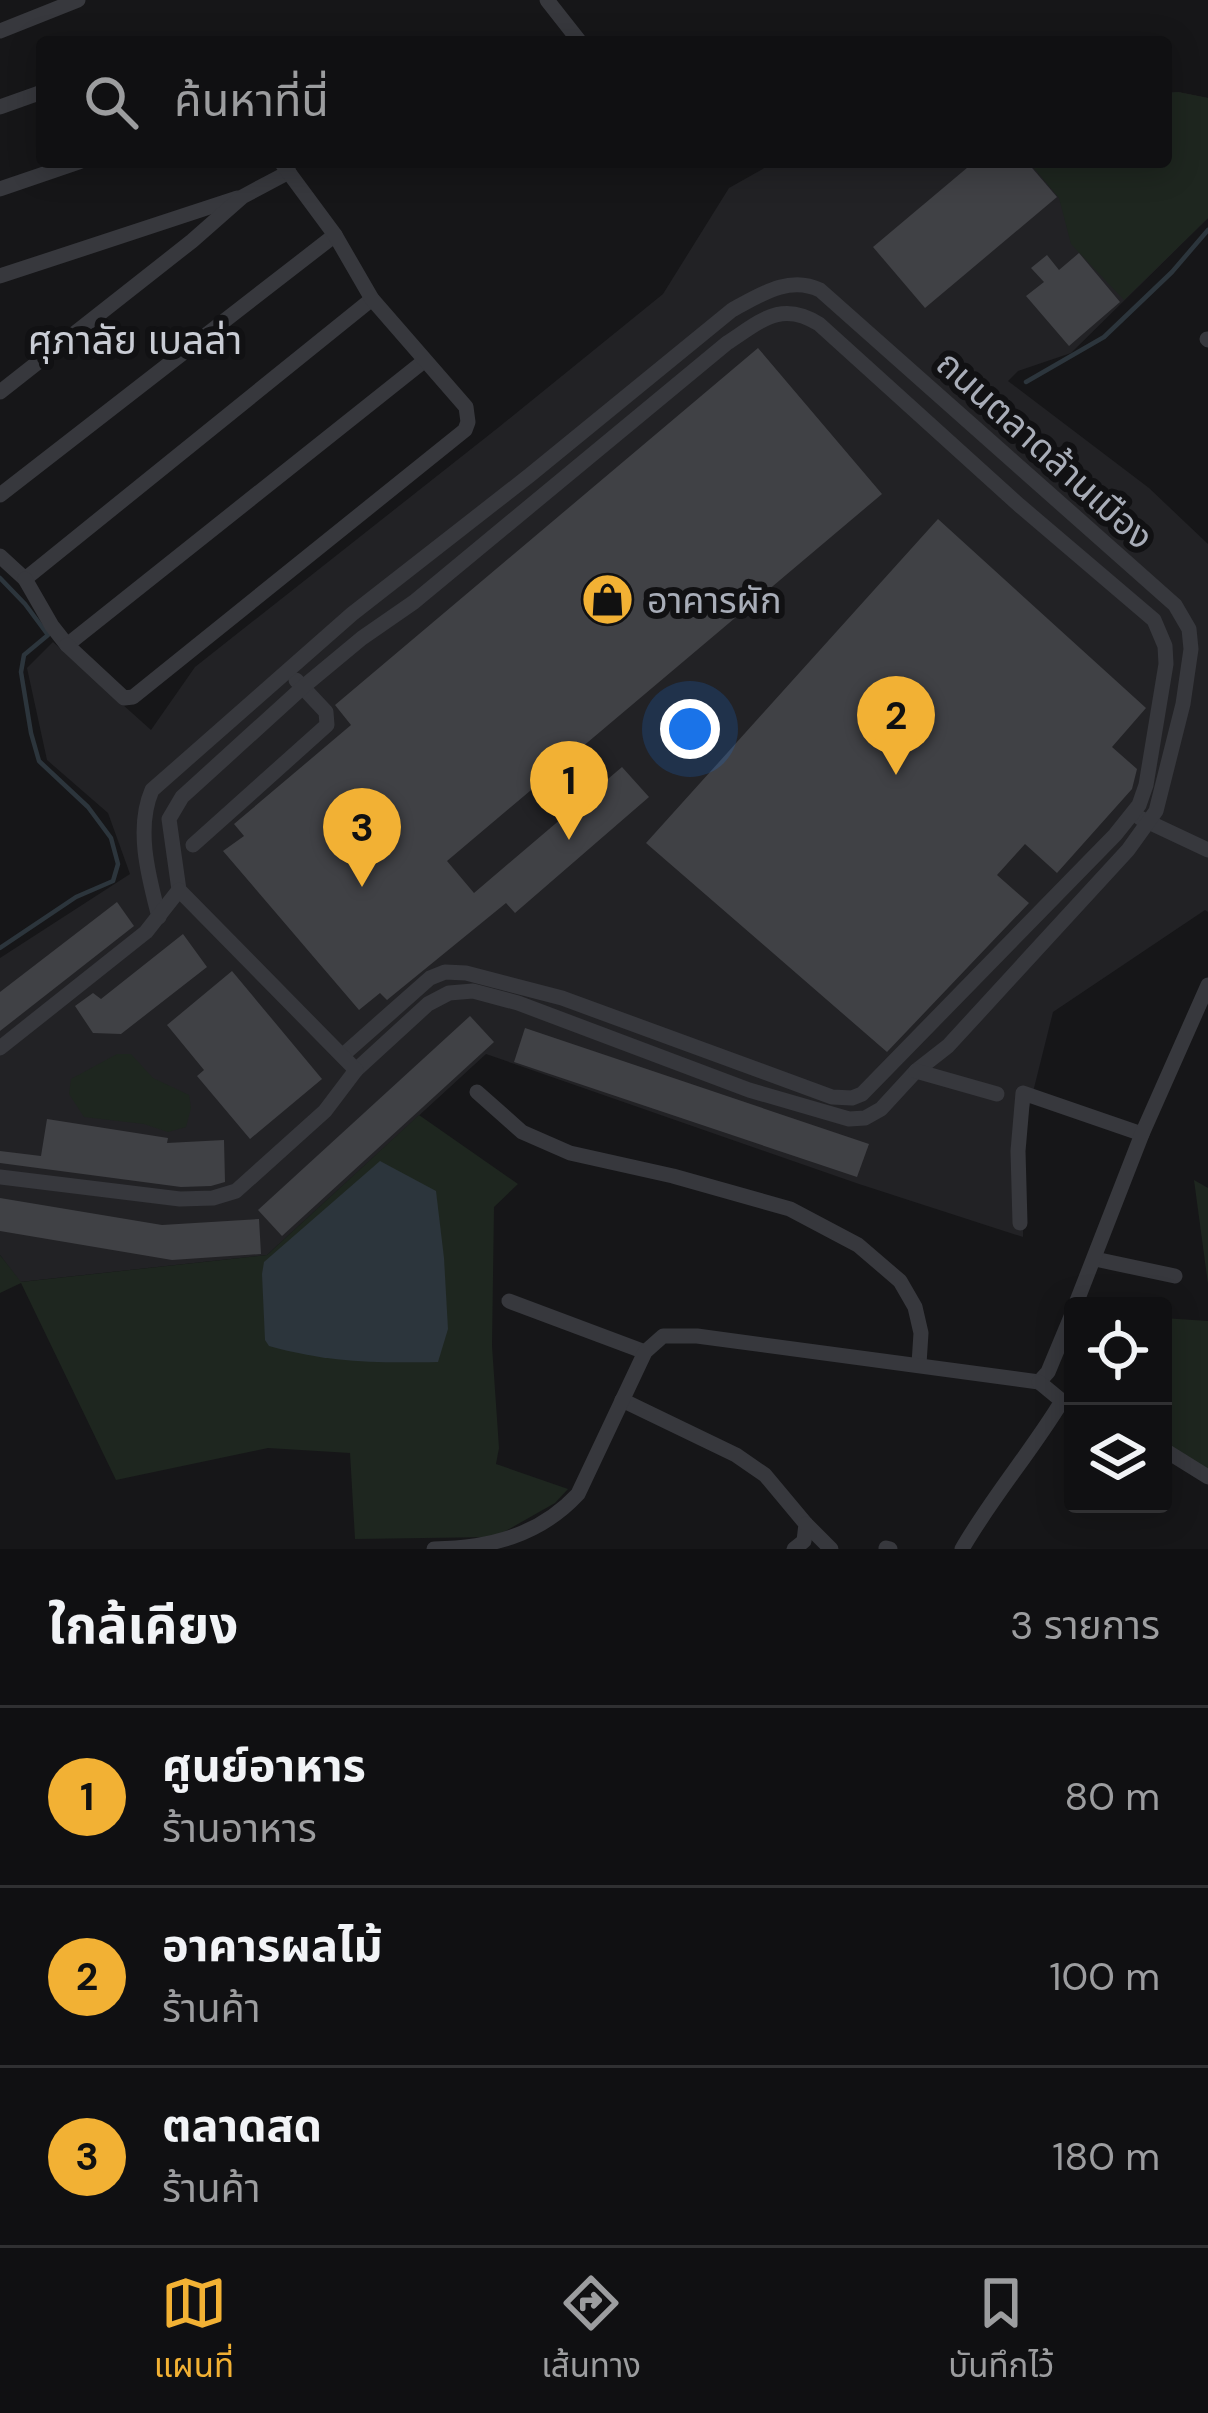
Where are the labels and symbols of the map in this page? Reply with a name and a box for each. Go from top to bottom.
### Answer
district label: ศุภาลัย เบลล่า [28,315,242,366]
street label: ถนนตลาดล้านเมือง [927,340,1163,560]
shop icon: อาคารผัก [580,572,636,628]
place label: อาคารผัก [647,577,782,624]
pin: 2 [857,676,935,775]
your location [660,699,720,759]
pin: 1 [530,741,608,840]
pin: 3 [323,788,401,887]

